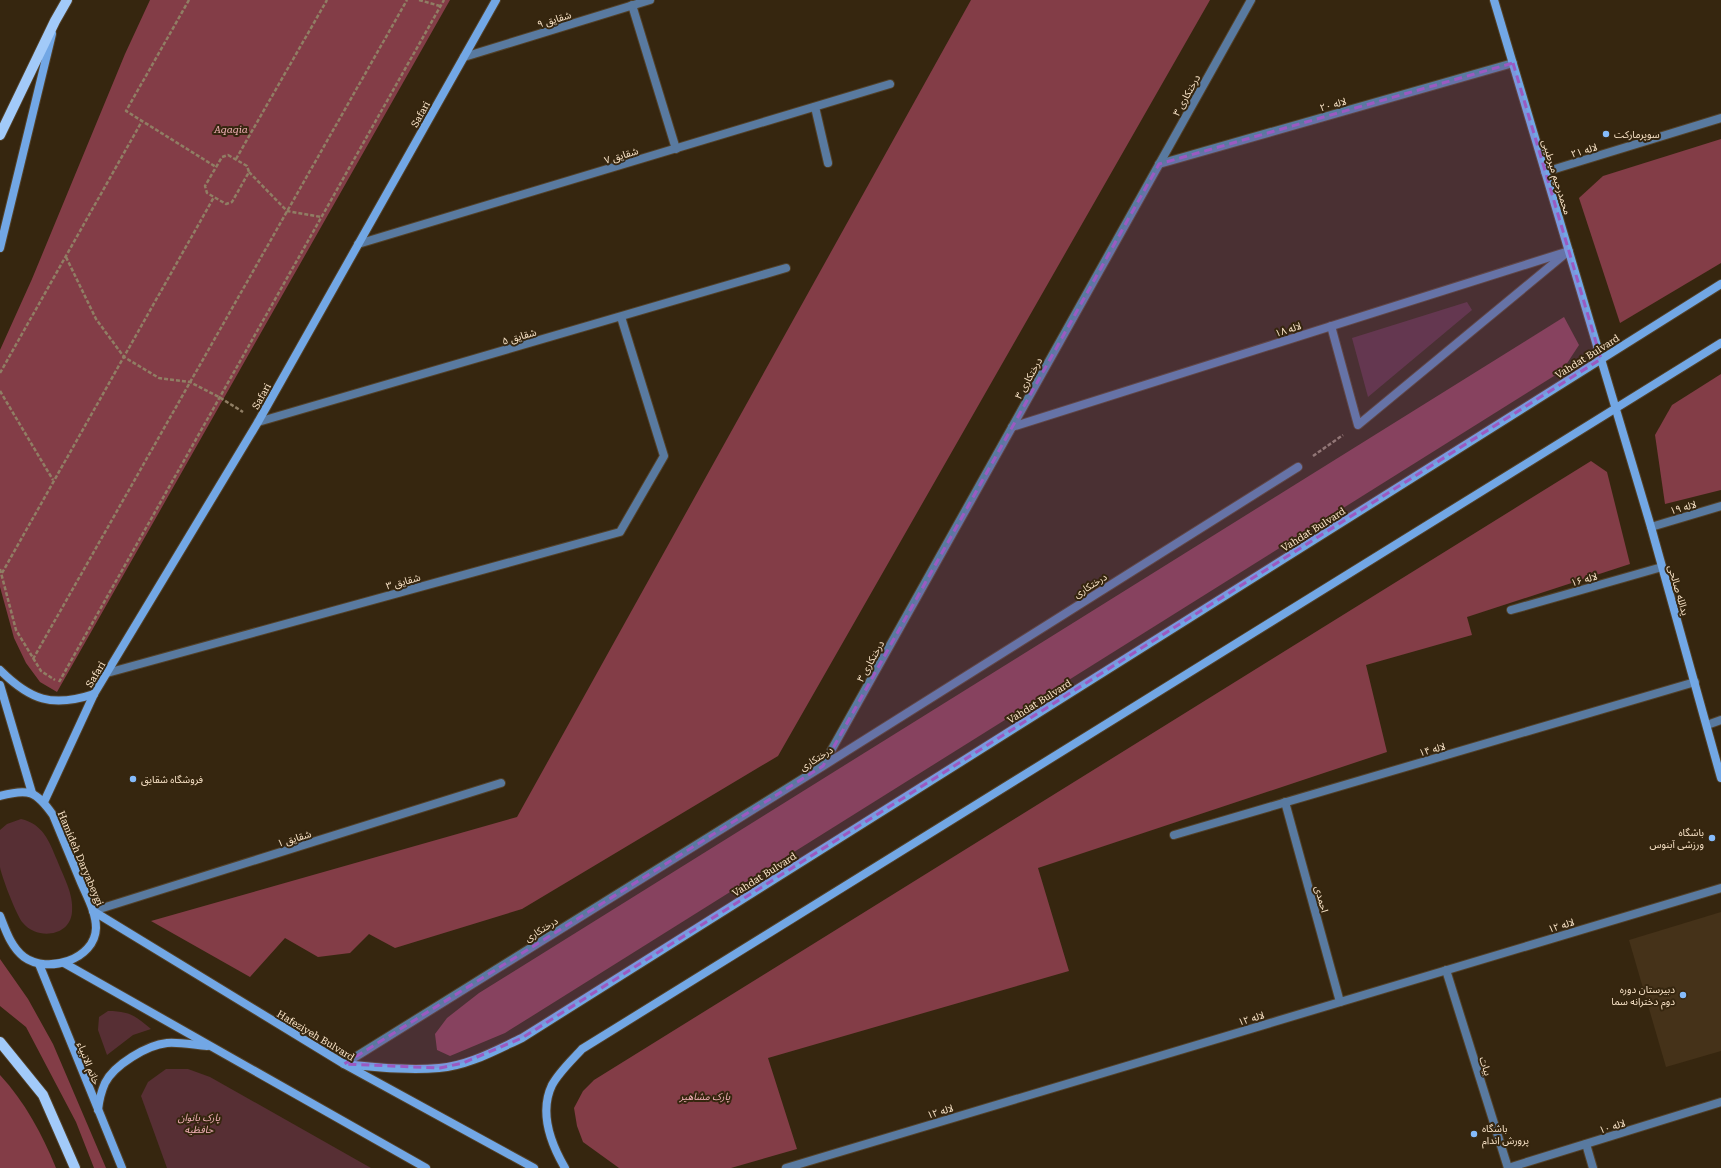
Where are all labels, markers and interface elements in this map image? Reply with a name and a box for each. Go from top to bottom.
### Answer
street label: شقایق ۹ [536,9,573,31]
street label: درختکاری ۳ [1171,73,1203,118]
street label: لاله ۲۰ [1319,95,1348,114]
street label: Safari [409,99,432,129]
park label: Aqaqia [213,124,248,135]
marker: سوپرمارکت [1601,129,1611,139]
place label: سوپرمارکت [1614,129,1660,141]
street label: محمدرحیم میرطیبی [1538,138,1573,216]
street label: لاله ۲۱ [1570,141,1599,160]
street label: شقایق ۷ [603,145,640,167]
street label: لاله ۱۸ [1273,320,1303,339]
street label: شقایق ۵ [501,326,538,348]
street label: Vahdat Bulvard [1553,332,1622,381]
street label: درختکاری ۳ [1013,356,1045,401]
street label: Safari [250,381,273,411]
street label: لاله ۱۹ [1669,498,1698,517]
street label: Vahdat Bulvard [1279,505,1348,554]
street label: یدالله صالحی [1666,564,1691,617]
street label: لاله ۱۶ [1570,570,1599,589]
street label: درختکاری [1072,571,1110,601]
street label: شقایق ۳ [385,572,422,592]
street label: درختکاری ۳ [855,639,887,684]
street label: Safari [83,659,107,689]
street label: Vahdat Bulvard [1005,677,1074,726]
street label: لاله ۱۴ [1418,740,1447,759]
street label: درختکاری [798,744,836,774]
marker: فروشگاه شقایق [128,774,138,784]
place label: فروشگاه شقایق [141,774,204,786]
street label: Hamideh Daryabeygi [56,809,105,907]
place label: باشگاه ورزشی آبنوس [1649,827,1704,851]
street label: شقایق ۱ [276,828,313,850]
marker: باشگاه ورزشی آبنوس [1707,833,1717,843]
street label: Vahdat Bulvard [730,850,799,899]
street label: احمدی [1313,885,1330,914]
street label: درختکاری [523,915,561,945]
street label: لاله ۱۲ [1547,916,1576,935]
place label: دبیرستان دوره دوم دخترانه سما [1611,984,1675,1010]
marker: دبیرستان دوره دوم دخترانه سما [1678,990,1688,1000]
street label: Hafeziyeh Bulvard [275,1008,357,1063]
street label: لاله ۱۲ [1237,1009,1266,1028]
street label: خاتم الانبیاء [73,1040,102,1087]
street label: بیات [1477,1055,1494,1077]
park label: پارک مشاهیر [679,1091,730,1103]
street label: لاله ۱۲ [926,1102,955,1121]
park label: پارک بانوان حافظیه [178,1112,220,1135]
street label: لاله ۱۰ [1598,1117,1627,1136]
place label: باشگاه پرورش اندام [1482,1123,1529,1149]
marker: باشگاه پرورش اندام [1469,1129,1479,1139]

